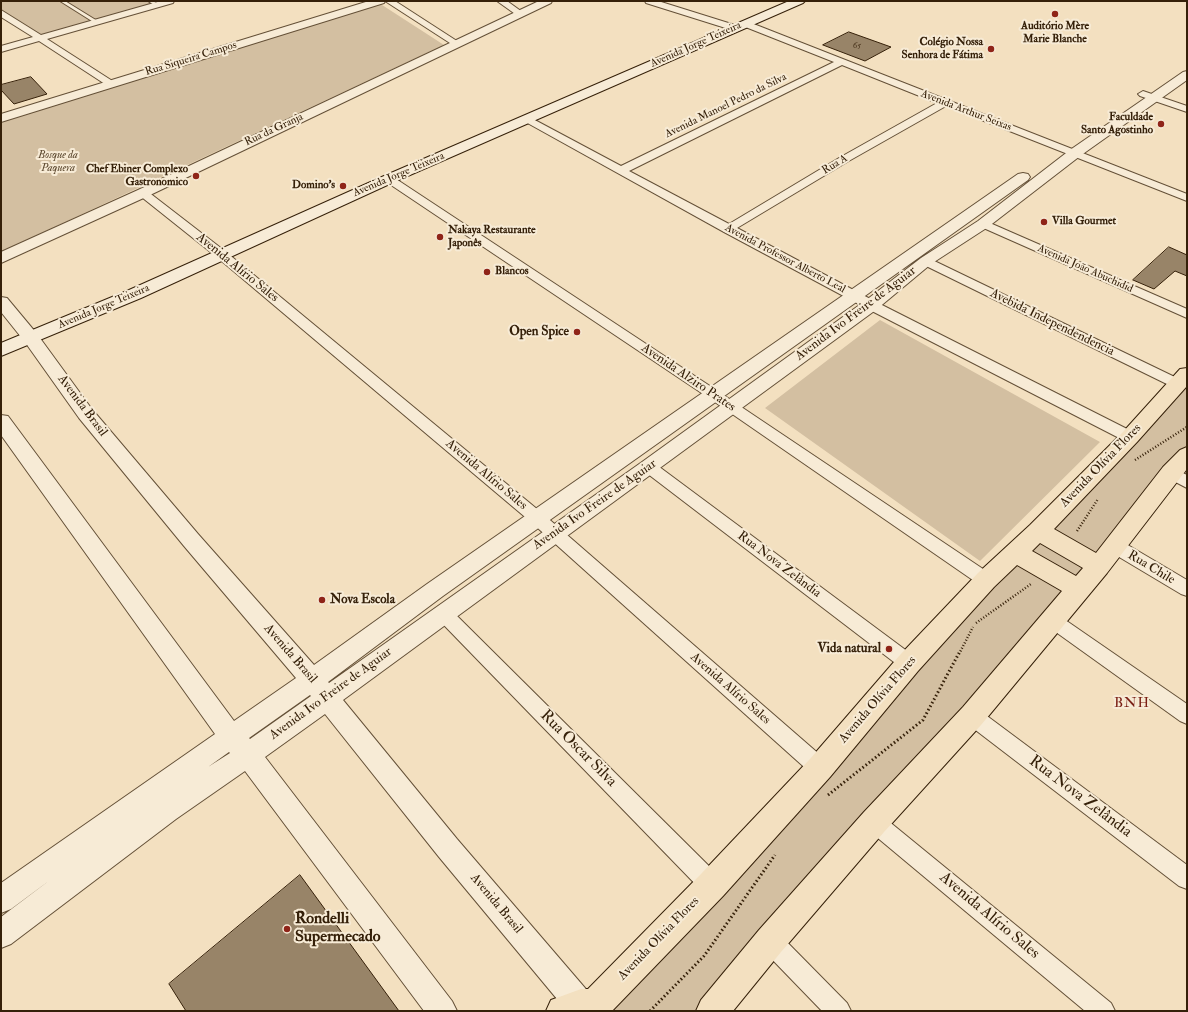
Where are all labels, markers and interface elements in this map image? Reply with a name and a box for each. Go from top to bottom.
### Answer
marker: Auditório Mère Marie Blanche [1050,9,1060,19]
street label: Avenida Jorge Teixeira [649,19,743,71]
place label: Auditório Mère Marie Blanche [1021,20,1089,46]
place label: Colégio Nossa Senhora de Fátima [902,36,983,62]
street label: Rua Siqueira Campos [144,39,238,79]
house number: 65 [853,41,861,51]
marker: Colégio Nossa Senhora de Fátima [986,44,996,54]
street label: Avenida Manoel Pedro da Silva [663,71,789,141]
street label: Avenida Arthur Seixas [919,88,1013,134]
street label: Rua da Granja [243,111,305,149]
place label: Faculdade Santo Agostinho [1081,111,1153,137]
marker: Faculdade Santo Agostinho [1156,119,1166,129]
park label: Bosque da Paquera [38,149,78,175]
street label: Avenida Jorge Teixeira [351,150,447,200]
street label: Rua A [820,152,850,178]
place label: Chef Ebiner Complexo Gastronomico [86,163,188,189]
marker: Chef Ebiner Complexo Gastronomico [191,171,201,181]
place label: Domino's [292,179,335,193]
marker: Domino's [338,181,348,191]
place label: Villa Gourmet [1052,215,1116,229]
marker: Villa Gourmet [1039,217,1049,227]
street label: Avenida Professor Alberto Leal [722,222,848,296]
place label: Nakaya Restaurante Japonês [448,224,536,250]
street label: Avenida Alírio Sales [193,230,281,306]
marker: Nakaya Restaurante Japonês [435,232,445,242]
street label: Avenida João Abuchidid [1035,242,1135,296]
street label: Avenida Ivo Freire de Aguiar [793,263,919,365]
place label: Blancos [495,265,529,279]
marker: Blancos [482,267,492,277]
street label: Avenida Jorge Teixeira [56,282,152,332]
street label: Avebida Independendencia [987,286,1117,360]
place label: Open Spice [509,324,569,340]
marker: Open Spice [572,327,582,337]
street label: Avenida Alziro Prates [638,341,738,415]
street label: Avenida Brasil [54,372,110,440]
street label: Avenida Olívia Flores [1057,421,1145,511]
street label: Avenida Alírio Sales [442,436,530,514]
street label: Avenida Ivo Freire de Aguiar [530,456,660,554]
street label: Rua Nova Zelândia [734,528,824,602]
street label: Rua Chile [1124,548,1178,588]
place label: Nova Escola [330,592,395,608]
marker: Nova Escola [317,595,327,605]
street label: Avenida Brasil [260,621,320,687]
place label: Vida natural [817,641,881,657]
street label: Avenida Ivo Freire de Aguiar [267,644,395,744]
marker: Vida natural [884,644,894,654]
street label: Avenida Alírio Sales [687,650,773,728]
street label: Avenida Olívia Flores [836,653,920,747]
district label: BNH [1114,696,1150,712]
street label: Rua Oscar Silva [536,707,620,791]
street label: Rua Nova Zelândia [1025,752,1135,842]
street label: Avenida Alírio Sales [935,869,1043,963]
street label: Avenida Brasil [466,871,526,937]
street label: Avenida Olívia Flores [615,894,703,984]
place label: Rondelli Supermecado [295,910,380,948]
marker: Rondelli Supermecado [282,924,292,934]

